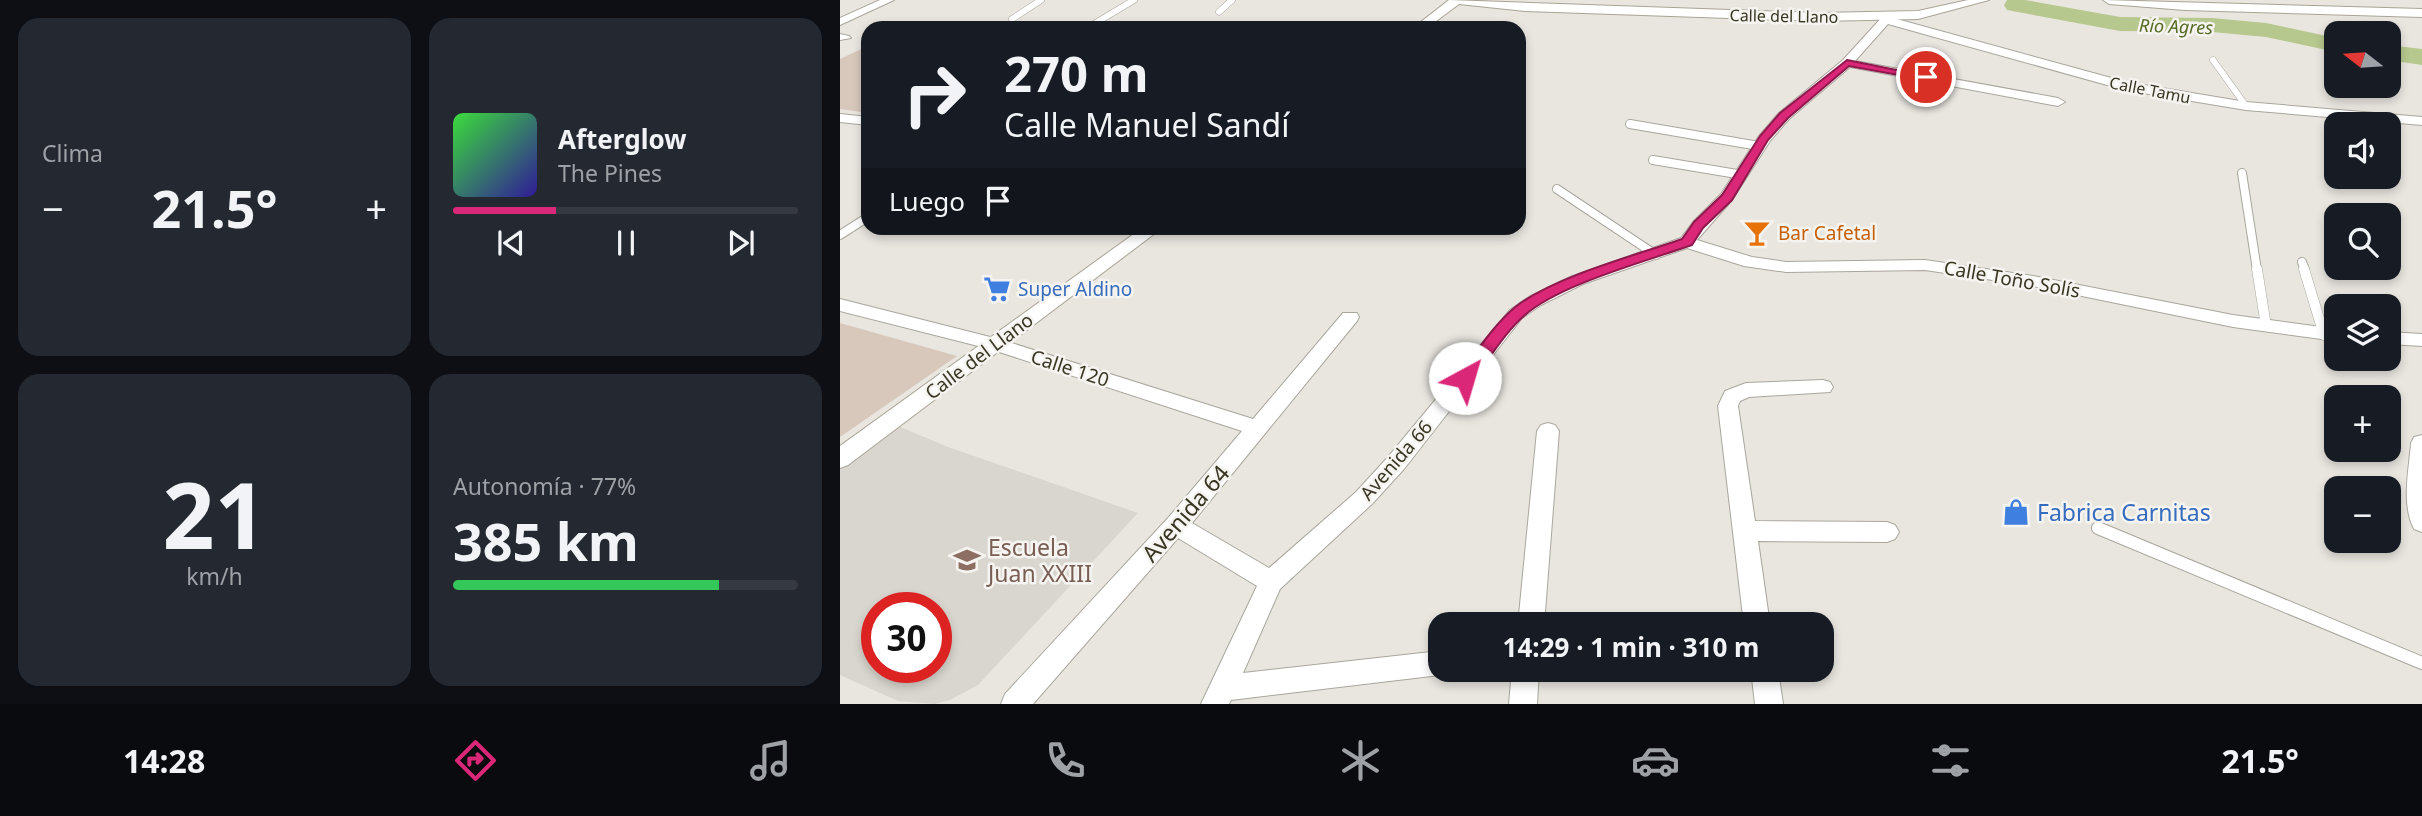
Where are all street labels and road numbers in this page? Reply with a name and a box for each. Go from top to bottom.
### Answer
street label: Calle del Llano [1729,4,1839,28]
street label: Calle Tamu [2108,71,2192,109]
street label: Calle Toño Solís [1942,254,2082,304]
street label: Calle del Llano [920,307,1038,405]
street label: Calle 120 [1028,343,1112,393]
street label: Avenida 66 [1354,414,1438,506]
street label: Avenida 64 [1134,458,1236,568]

